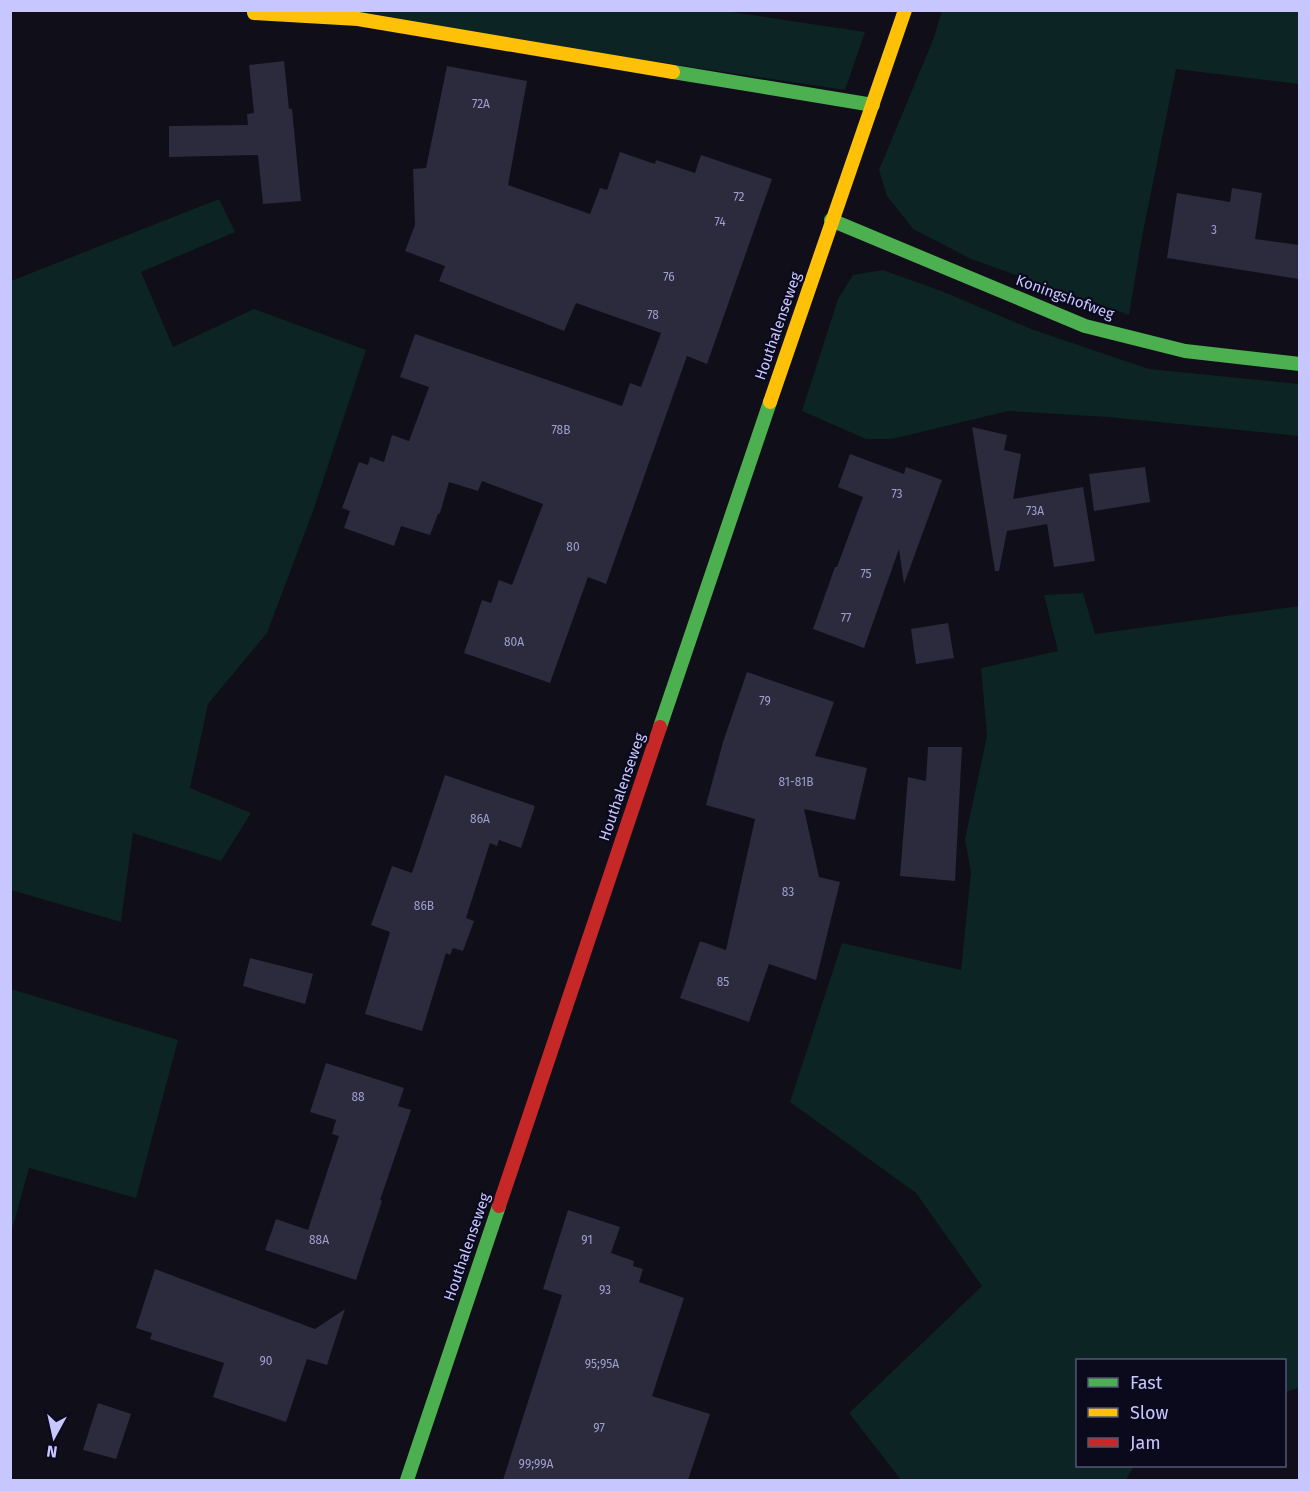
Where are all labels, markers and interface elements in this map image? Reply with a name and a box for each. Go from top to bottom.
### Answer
house number: 72A [472,97,490,111]
house number: 72 [733,190,745,204]
house number: 74 [714,215,726,229]
house number: 3 [1211,223,1217,237]
street label: Houthalenseweg [751,269,805,382]
house number: 76 [663,270,675,284]
street label: Koningshofweg [1013,271,1117,323]
house number: 78 [647,308,659,322]
house number: 78B [552,423,571,437]
house number: 73 [891,487,903,501]
house number: 73A [1026,504,1044,518]
house number: 80 [566,540,580,554]
house number: 75 [860,567,872,581]
house number: 77 [841,611,851,625]
house number: 80A [504,635,524,649]
house number: 79 [759,694,771,708]
street label: Houthalenseweg [595,730,649,843]
house number: 81-81B [778,775,814,789]
house number: 86A [470,812,490,826]
house number: 83 [782,885,794,899]
house number: 86B [414,899,434,913]
house number: 85 [717,975,729,989]
house number: 88 [351,1090,365,1104]
street label: Houthalenseweg [440,1190,494,1303]
house number: 88A [309,1233,329,1247]
house number: 91 [581,1233,593,1247]
house number: 93 [599,1283,611,1297]
house number: 90 [260,1354,273,1368]
house number: 95;95A [585,1357,619,1371]
legend [1076,1359,1286,1467]
text: Fast [1130,1372,1163,1394]
text: Slow [1130,1402,1169,1424]
north arrow [24,1407,84,1467]
house number: 97 [593,1421,605,1435]
text: Jam [1130,1432,1161,1454]
text: N [45,1441,59,1462]
house number: 99;99A [519,1457,554,1471]

